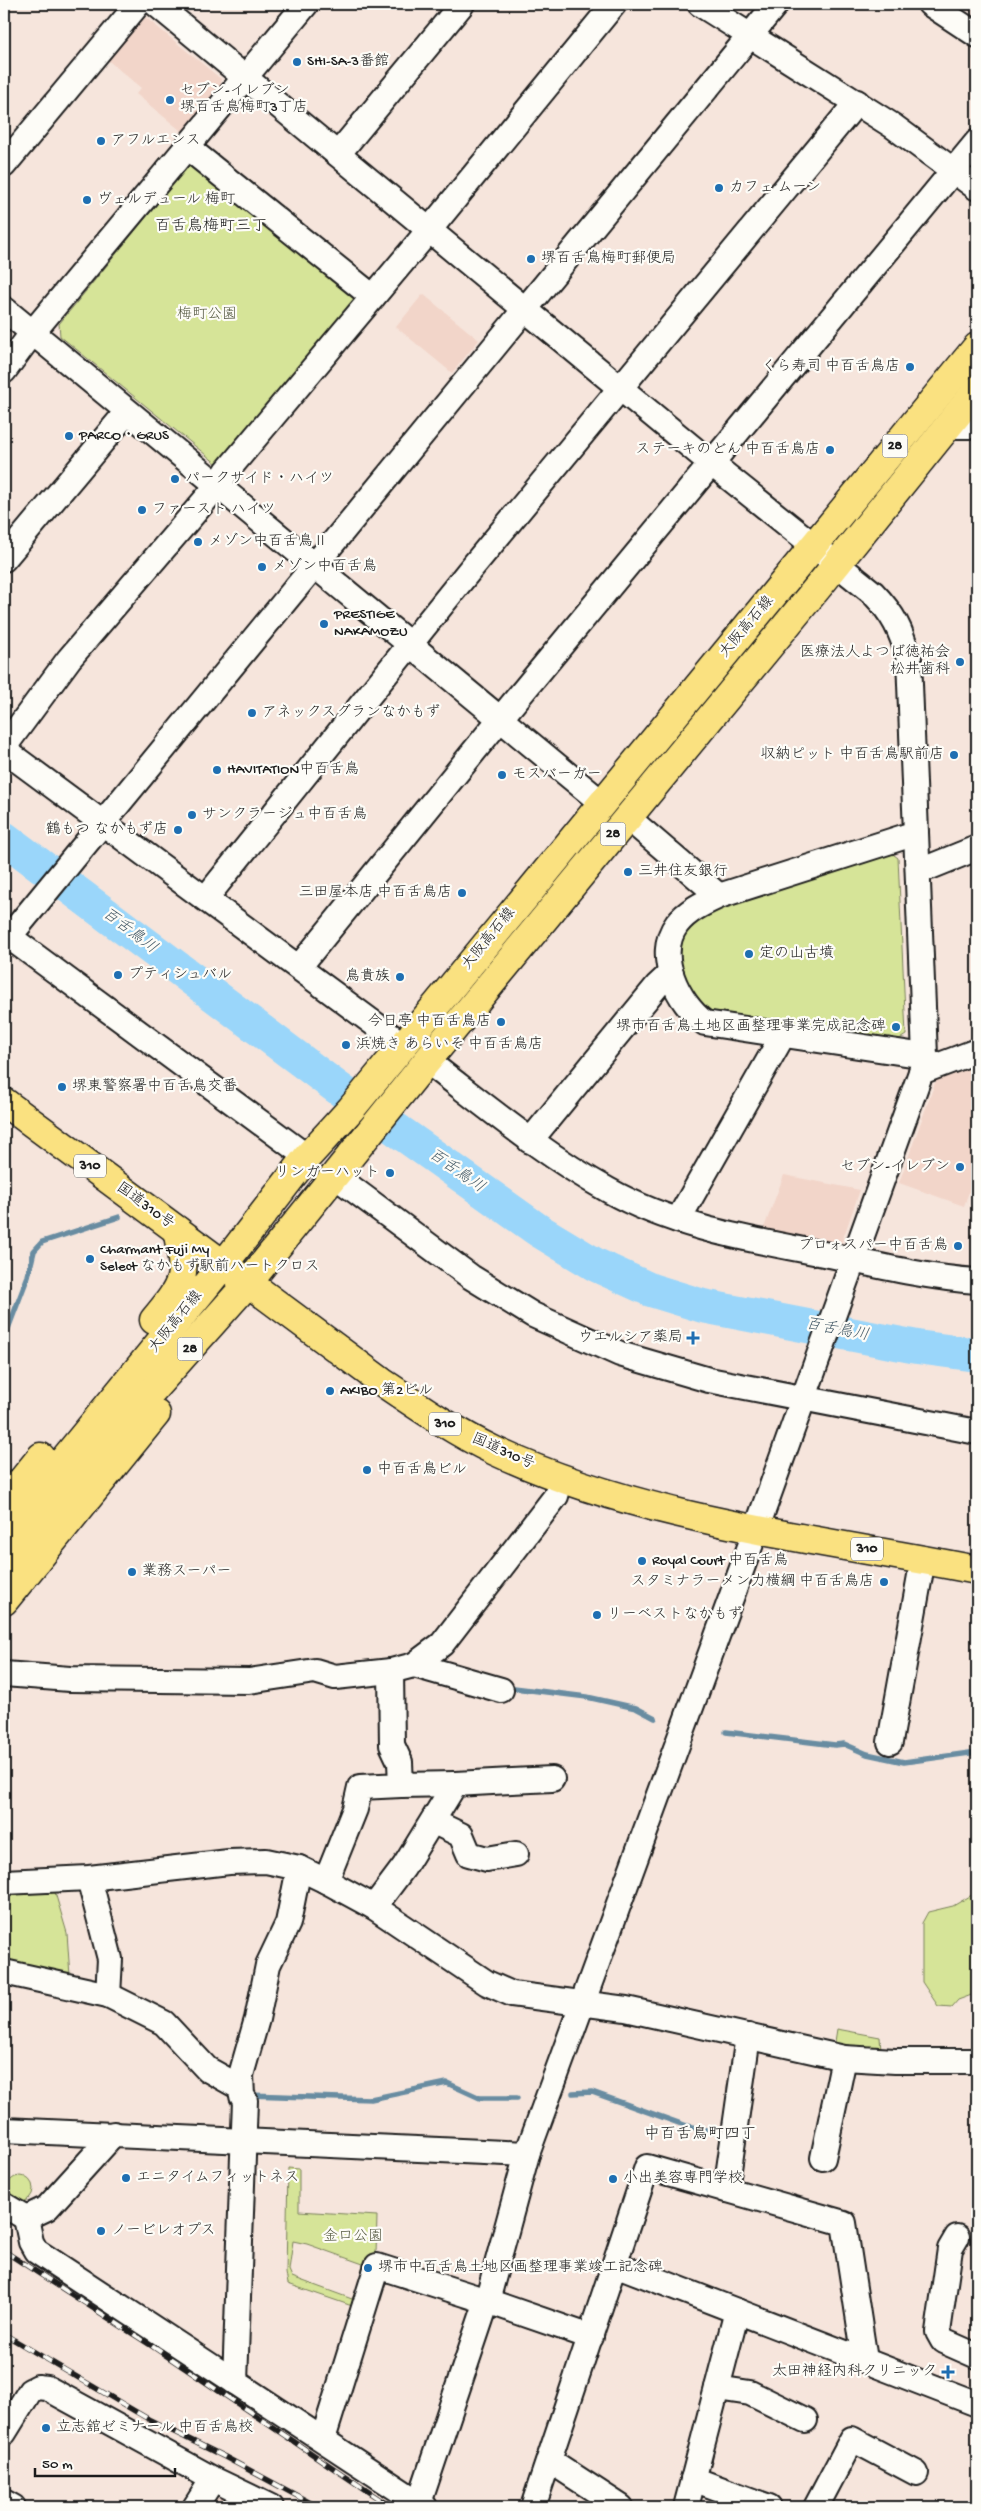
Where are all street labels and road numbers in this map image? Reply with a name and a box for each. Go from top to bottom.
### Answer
road number: 28 [882,434,908,458]
street label: 大阪高石線 [715,592,778,662]
road number: 28 [600,822,626,846]
street label: 大阪高石線 [458,904,520,974]
road number: 310 [74,1154,106,1178]
street label: 国道310号 [112,1179,178,1233]
street label: 大阪高石線 [145,1287,207,1357]
road number: 28 [178,1338,202,1360]
road number: 310 [429,1412,461,1436]
street label: 国道310号 [469,1430,537,1474]
road number: 310 [851,1538,883,1560]

